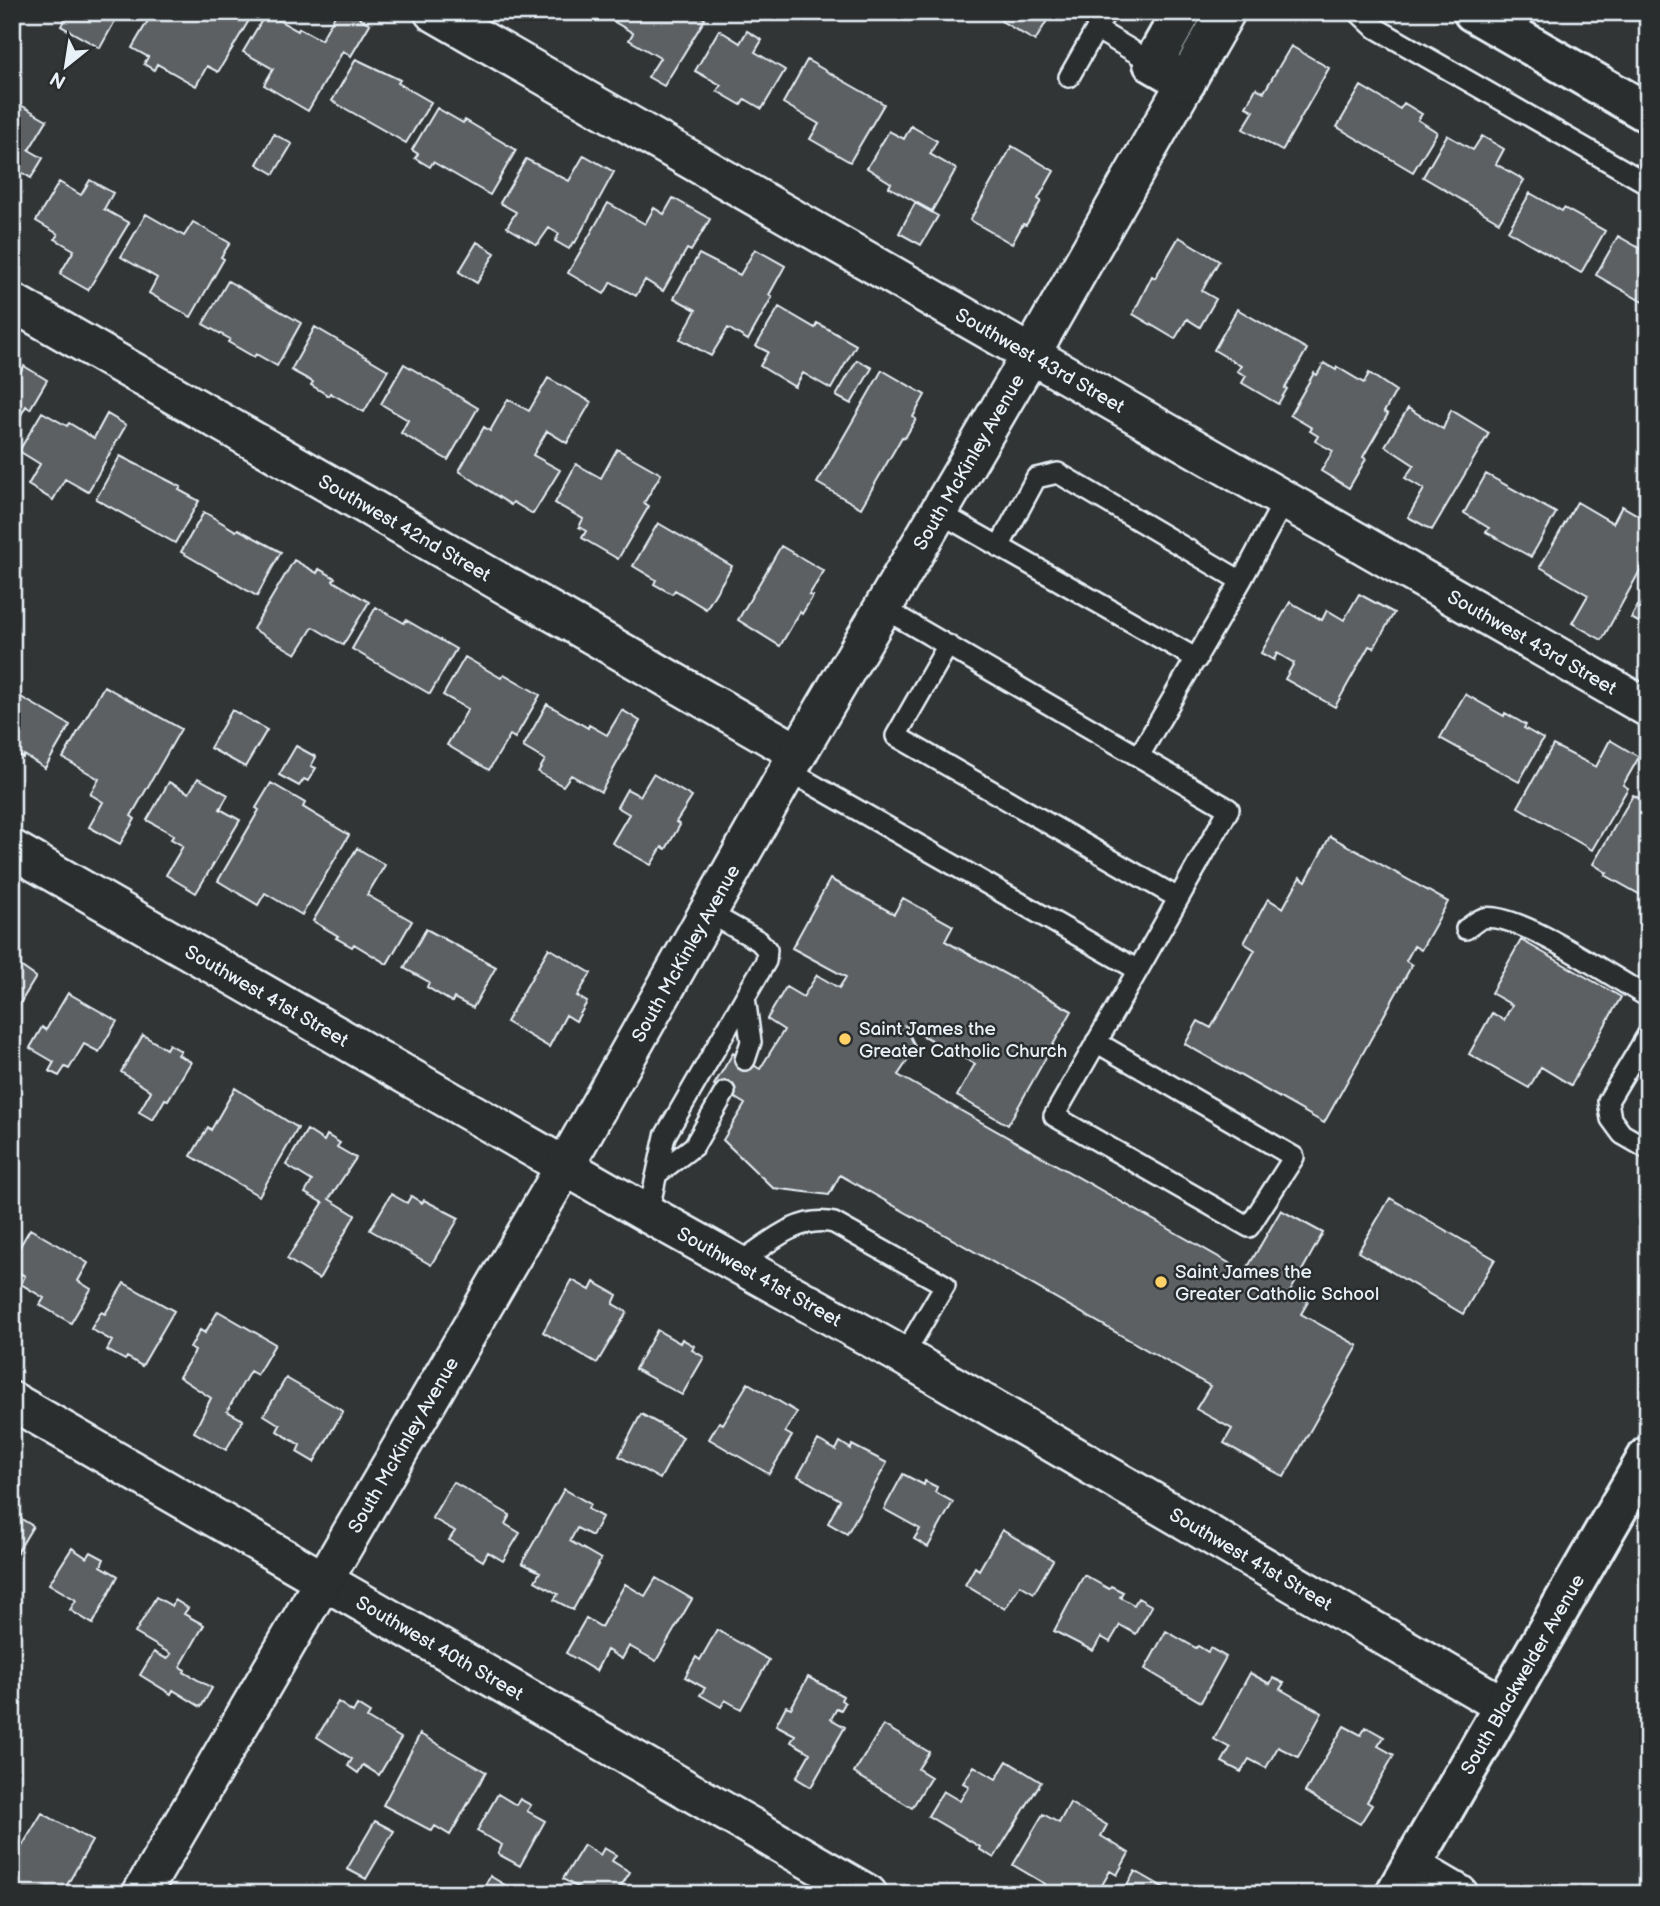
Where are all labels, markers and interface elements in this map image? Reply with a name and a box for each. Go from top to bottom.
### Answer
north arrow [32,32,102,102]
text: N [46,66,70,93]
street label: Southwest 43rd Street [951,304,1128,419]
street label: South McKinley Avenue [909,371,1030,555]
street label: Southwest 42nd Street [314,470,494,587]
street label: Southwest 43rd Street [1443,586,1620,701]
street label: South McKinley Avenue [627,861,746,1046]
street label: Southwest 41st Street [181,941,352,1053]
place label: Saint James the Greater Catholic Church [859,1018,1067,1063]
marker: Saint James the Greater Catholic Church [837,1031,853,1047]
street label: Southwest 41st Street [673,1223,845,1332]
place label: Saint James the Greater Catholic School [1175,1261,1379,1306]
marker: Saint James the Greater Catholic School [1153,1274,1169,1290]
street label: South McKinley Avenue [344,1353,464,1537]
street label: Southwest 41st Street [1165,1504,1336,1616]
street label: South Blackwelder Avenue [1456,1571,1590,1779]
street label: Southwest 40th Street [352,1592,527,1706]

